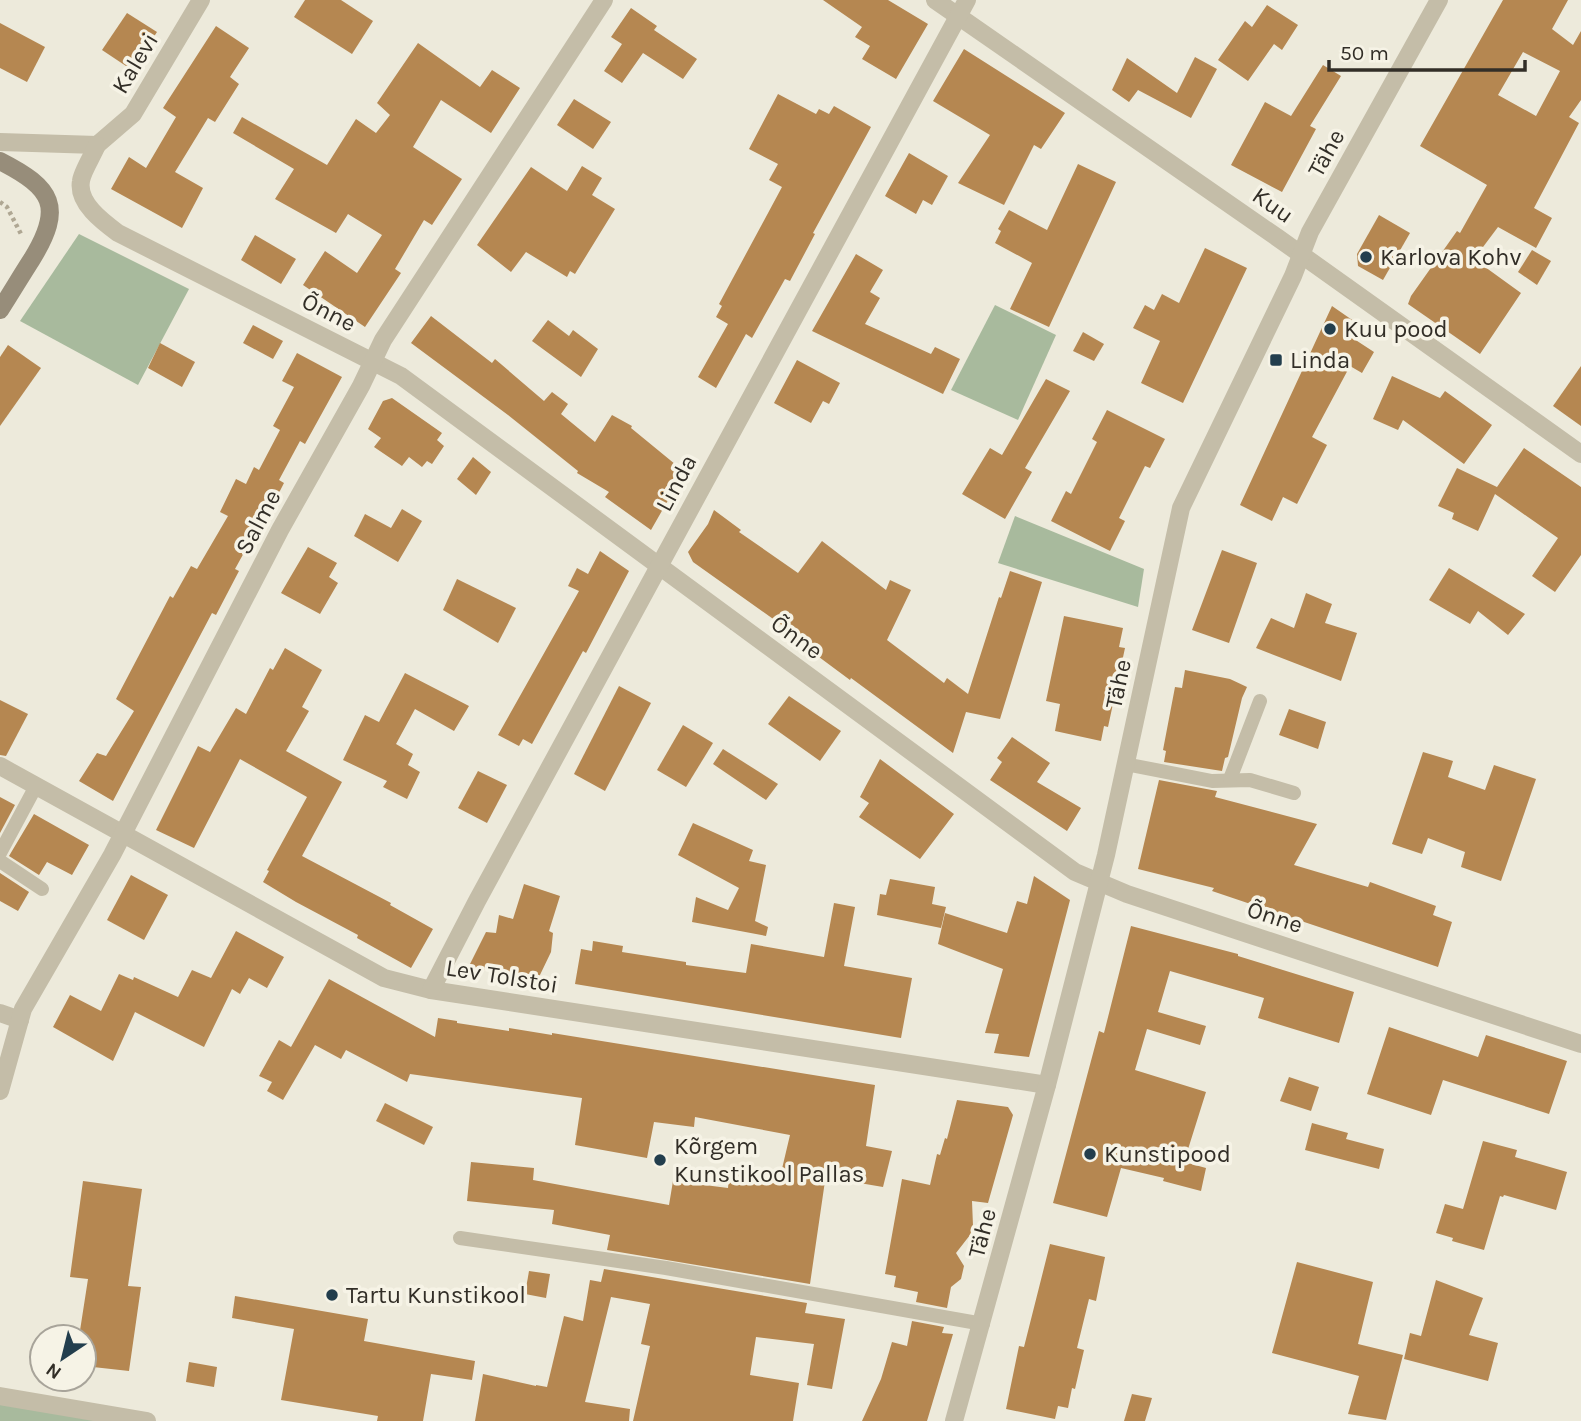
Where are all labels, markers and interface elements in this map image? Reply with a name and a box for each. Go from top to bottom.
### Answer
street label: Kalevi [106,27,164,99]
scale bar [1329,28,1525,72]
text: 50 m [1340,41,1389,65]
street label: Tähe [1302,124,1350,182]
street label: Kuu [1247,181,1299,229]
place label: Karlova Kohv [1380,243,1522,271]
marker: Karlova Kohv [1358,249,1374,265]
street label: Õnne [297,287,361,337]
place label: Kuu pood [1344,315,1448,343]
marker: Kuu pood [1322,321,1338,337]
place label: Linda [1290,346,1350,374]
marker: Linda [1268,352,1284,368]
street label: Linda [649,450,703,516]
street label: Salme [229,485,287,559]
street label: Õnne [766,609,828,665]
street label: Tähe [1099,657,1137,711]
street label: Õnne [1244,895,1306,939]
street label: Lev Tolstoi [444,953,560,999]
place label: Kõrgem Kunstikool Pallas [674,1132,864,1188]
place label: Kunstipood [1104,1140,1231,1168]
marker: Kunstipood [1082,1146,1098,1162]
marker: Kõrgem Kunstikool Pallas [652,1152,668,1168]
street label: Tähe [962,1205,1002,1261]
place label: Tartu Kunstikool [346,1281,526,1309]
marker: Tartu Kunstikool [324,1287,340,1303]
north arrow [28,1323,98,1393]
text: N [42,1358,66,1384]

